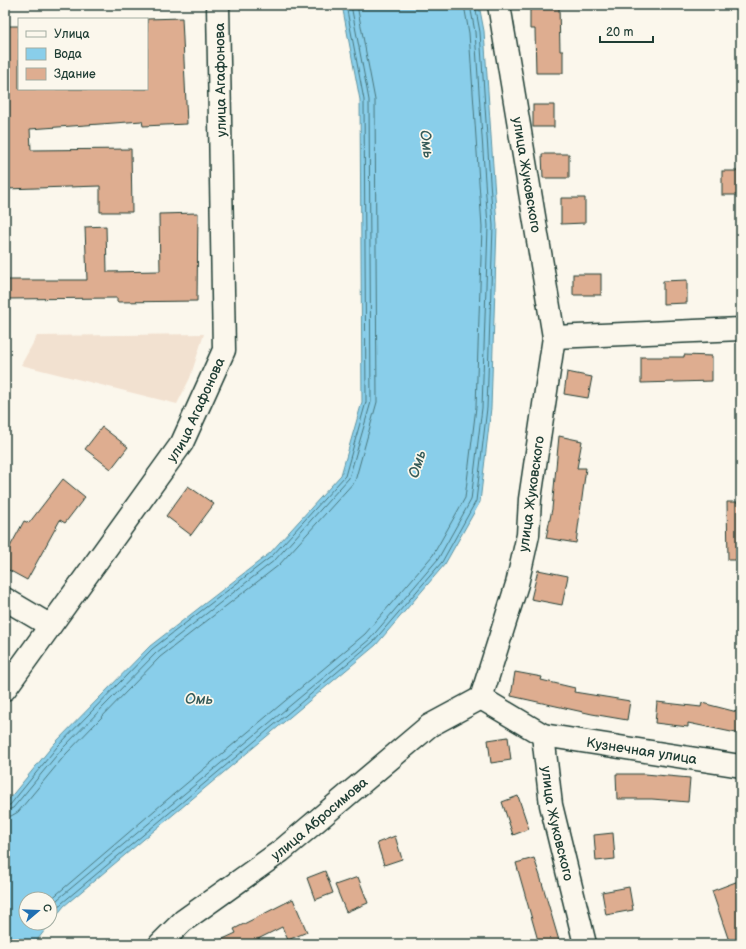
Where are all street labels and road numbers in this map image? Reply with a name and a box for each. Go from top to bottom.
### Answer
street label: улица Агафонова [211,22,230,137]
street label: улица Жуковского [509,116,545,234]
street label: улица Агафонова [163,354,229,465]
street label: улица Жуковского [515,435,548,553]
street label: Кузнечная улица [585,734,699,768]
street label: улица Жуковского [538,765,577,883]
street label: улица Абросимова [268,773,372,864]

